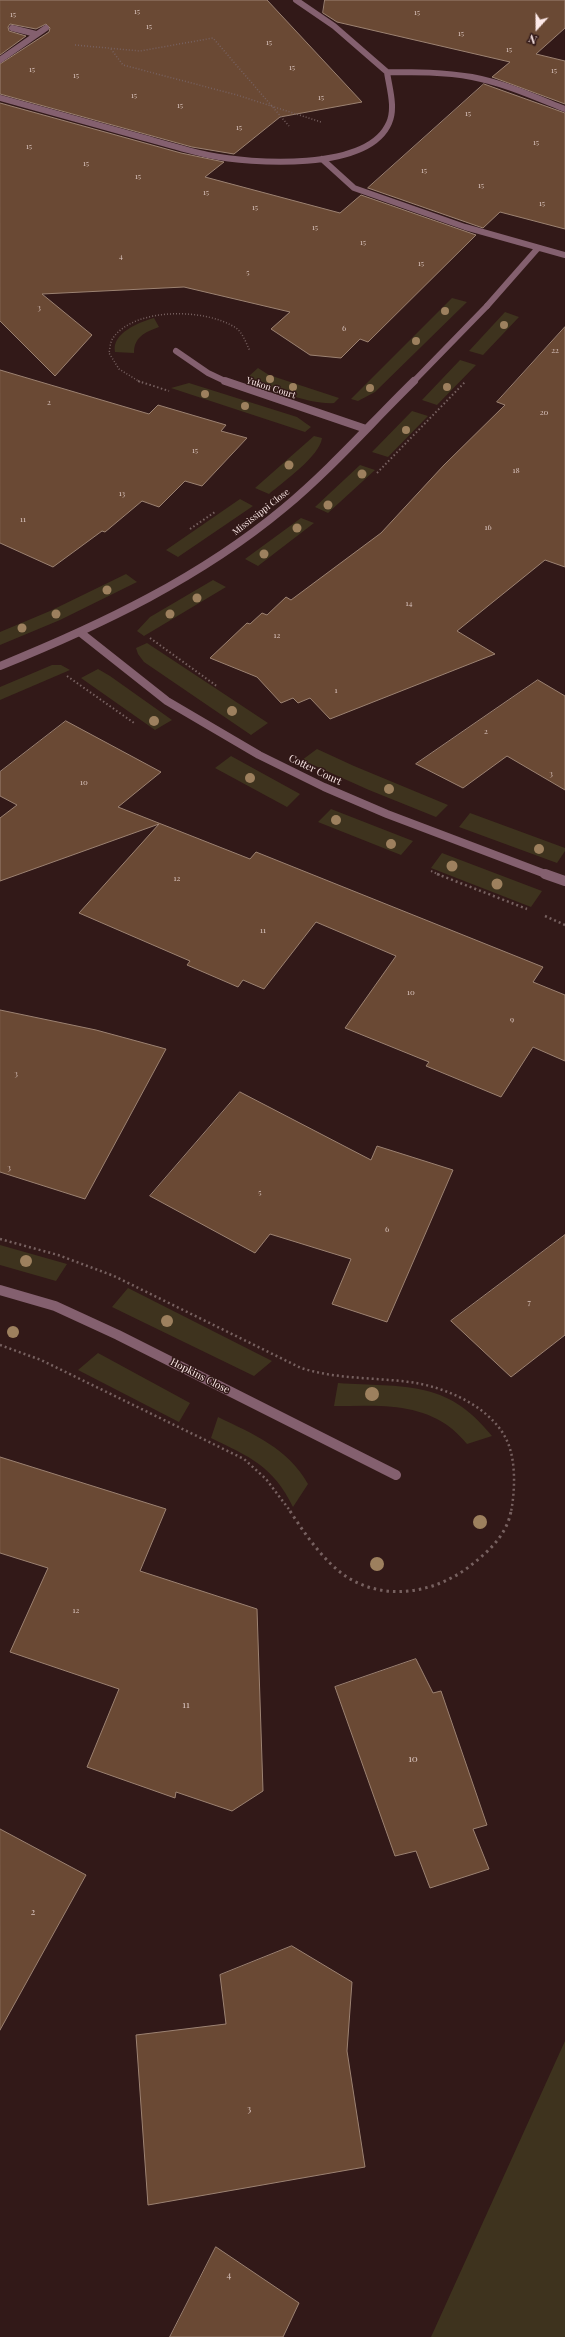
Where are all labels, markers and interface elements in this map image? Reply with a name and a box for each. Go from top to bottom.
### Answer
house number: 15 [134,6,140,16]
house number: 15 [414,7,420,17]
north arrow [517,8,557,48]
house number: 15 [10,9,16,19]
house number: 15 [146,21,152,31]
house number: 15 [458,28,464,38]
text: N [526,31,539,48]
house number: 15 [266,37,272,47]
house number: 15 [506,44,512,54]
house number: 15 [289,62,295,72]
house number: 15 [29,64,35,74]
house number: 15 [551,65,557,75]
house number: 15 [73,70,79,80]
house number: 15 [131,90,137,100]
house number: 15 [318,92,324,102]
house number: 15 [177,100,183,110]
house number: 15 [465,108,471,118]
house number: 15 [236,122,242,132]
house number: 15 [533,137,539,147]
house number: 15 [26,141,32,151]
house number: 15 [83,158,89,168]
house number: 15 [421,165,427,175]
house number: 15 [135,171,141,181]
house number: 15 [478,180,484,190]
house number: 15 [203,187,209,197]
house number: 15 [539,198,545,208]
house number: 15 [252,202,258,212]
house number: 15 [312,222,318,232]
house number: 15 [360,237,366,247]
house number: 4 [119,251,123,261]
house number: 15 [418,258,424,268]
house number: 5 [246,267,250,277]
house number: 3 [37,302,41,312]
house number: 6 [342,323,346,333]
house number: 22 [551,345,559,355]
street label: Yukon Court [245,375,297,401]
house number: 2 [47,397,51,407]
house number: 20 [540,407,548,417]
house number: 15 [192,445,198,455]
house number: 18 [512,465,520,475]
street label: Mississippi Close [230,486,292,538]
house number: 13 [119,488,125,498]
house number: 11 [20,514,26,524]
house number: 16 [484,522,492,532]
house number: 14 [406,598,412,608]
house number: 12 [274,630,280,640]
house number: 1 [335,685,337,695]
house number: 2 [484,726,488,736]
street label: Cotter Court [287,752,343,788]
house number: 3 [549,768,553,778]
house number: 10 [80,777,88,787]
house number: 12 [174,873,180,883]
house number: 11 [260,925,266,935]
house number: 10 [407,987,415,997]
house number: 9 [510,1014,514,1024]
house number: 3 [14,1068,18,1078]
house number: 3 [7,1162,11,1172]
house number: 5 [258,1187,262,1197]
house number: 6 [385,1224,389,1234]
house number: 7 [527,1297,531,1307]
street label: Hopkins Close [168,1356,232,1396]
house number: 12 [73,1605,79,1615]
house number: 11 [182,1699,190,1711]
house number: 10 [408,1753,418,1765]
house number: 2 [31,1906,35,1918]
house number: 3 [247,2103,251,2115]
house number: 4 [227,2269,231,2281]

